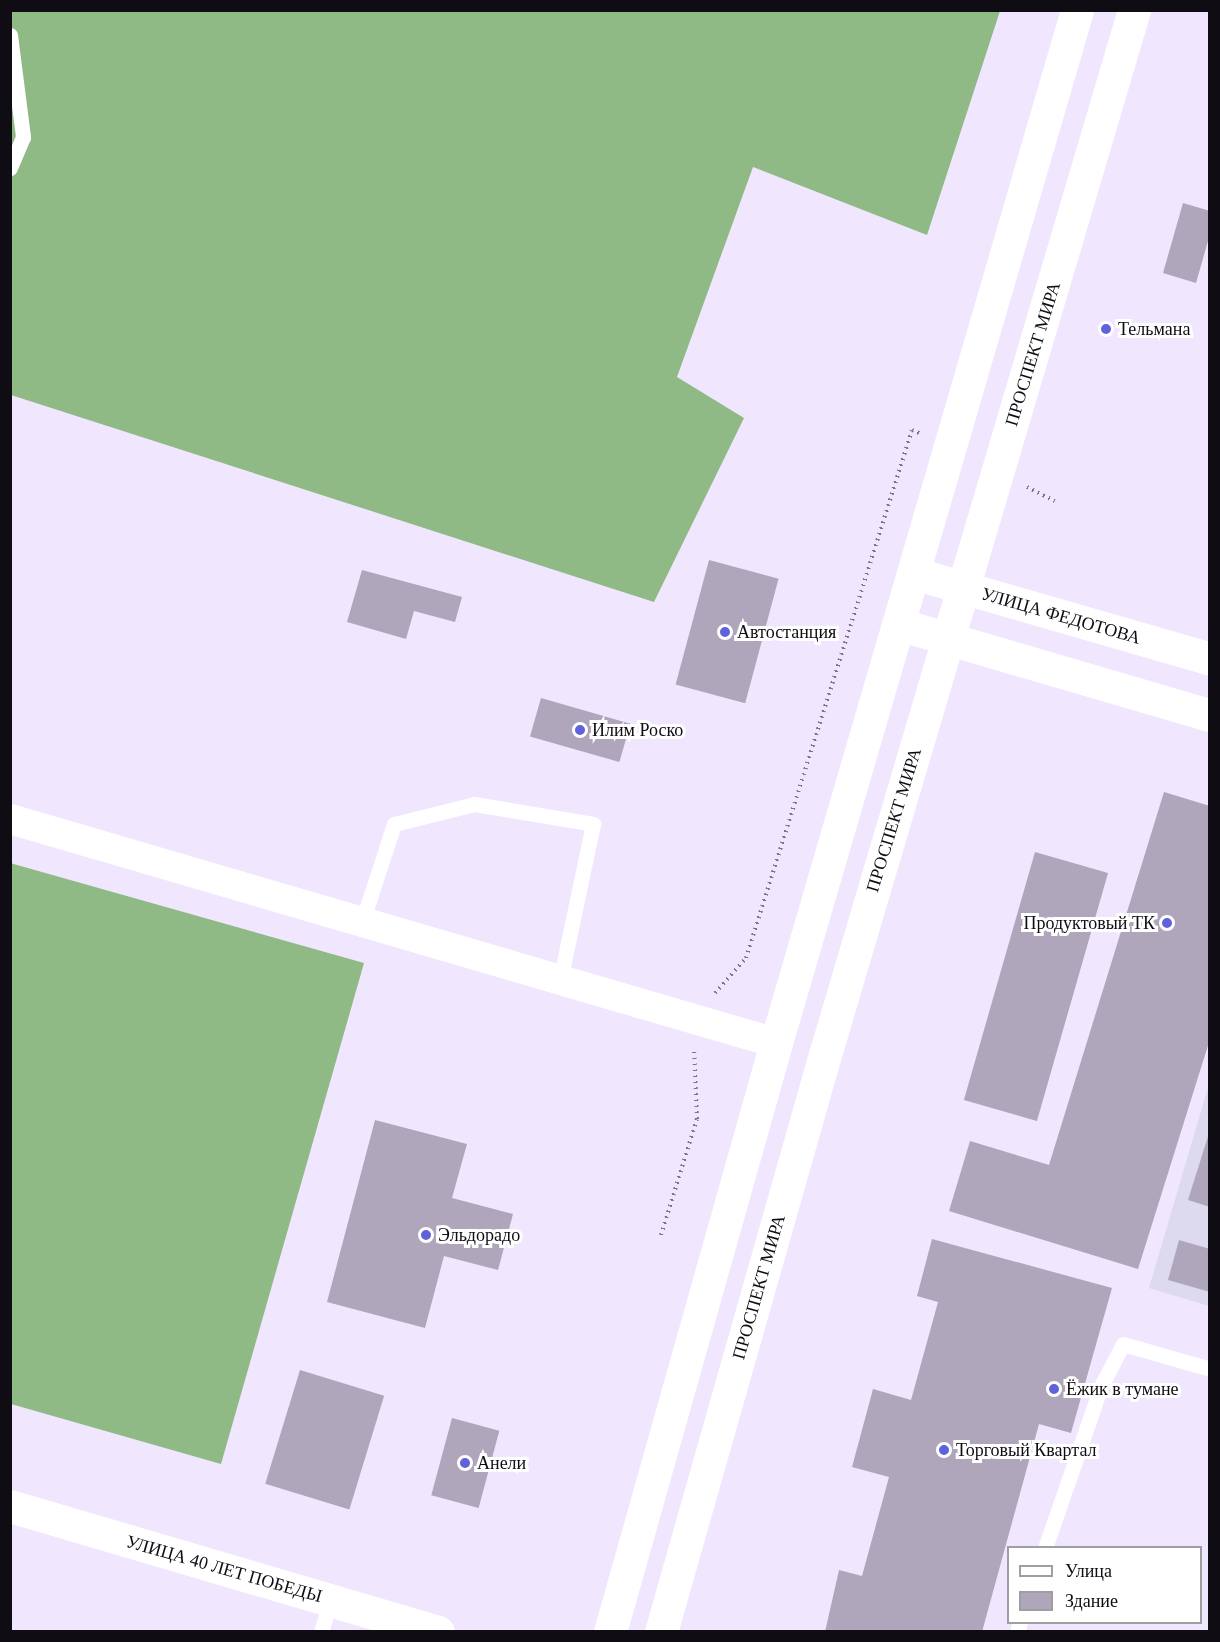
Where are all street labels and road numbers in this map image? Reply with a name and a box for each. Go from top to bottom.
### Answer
street label: ПРОСПЕКТ МИРА [1001,279,1065,429]
street label: УЛИЦА ФЕДОТОВА [979,583,1143,649]
street label: ПРОСПЕКТ МИРА [862,745,926,895]
street label: ПРОСПЕКТ МИРА [728,1212,790,1362]
street label: УЛИЦА 40 ЛЕТ ПОБЕДЫ [123,1531,325,1607]

